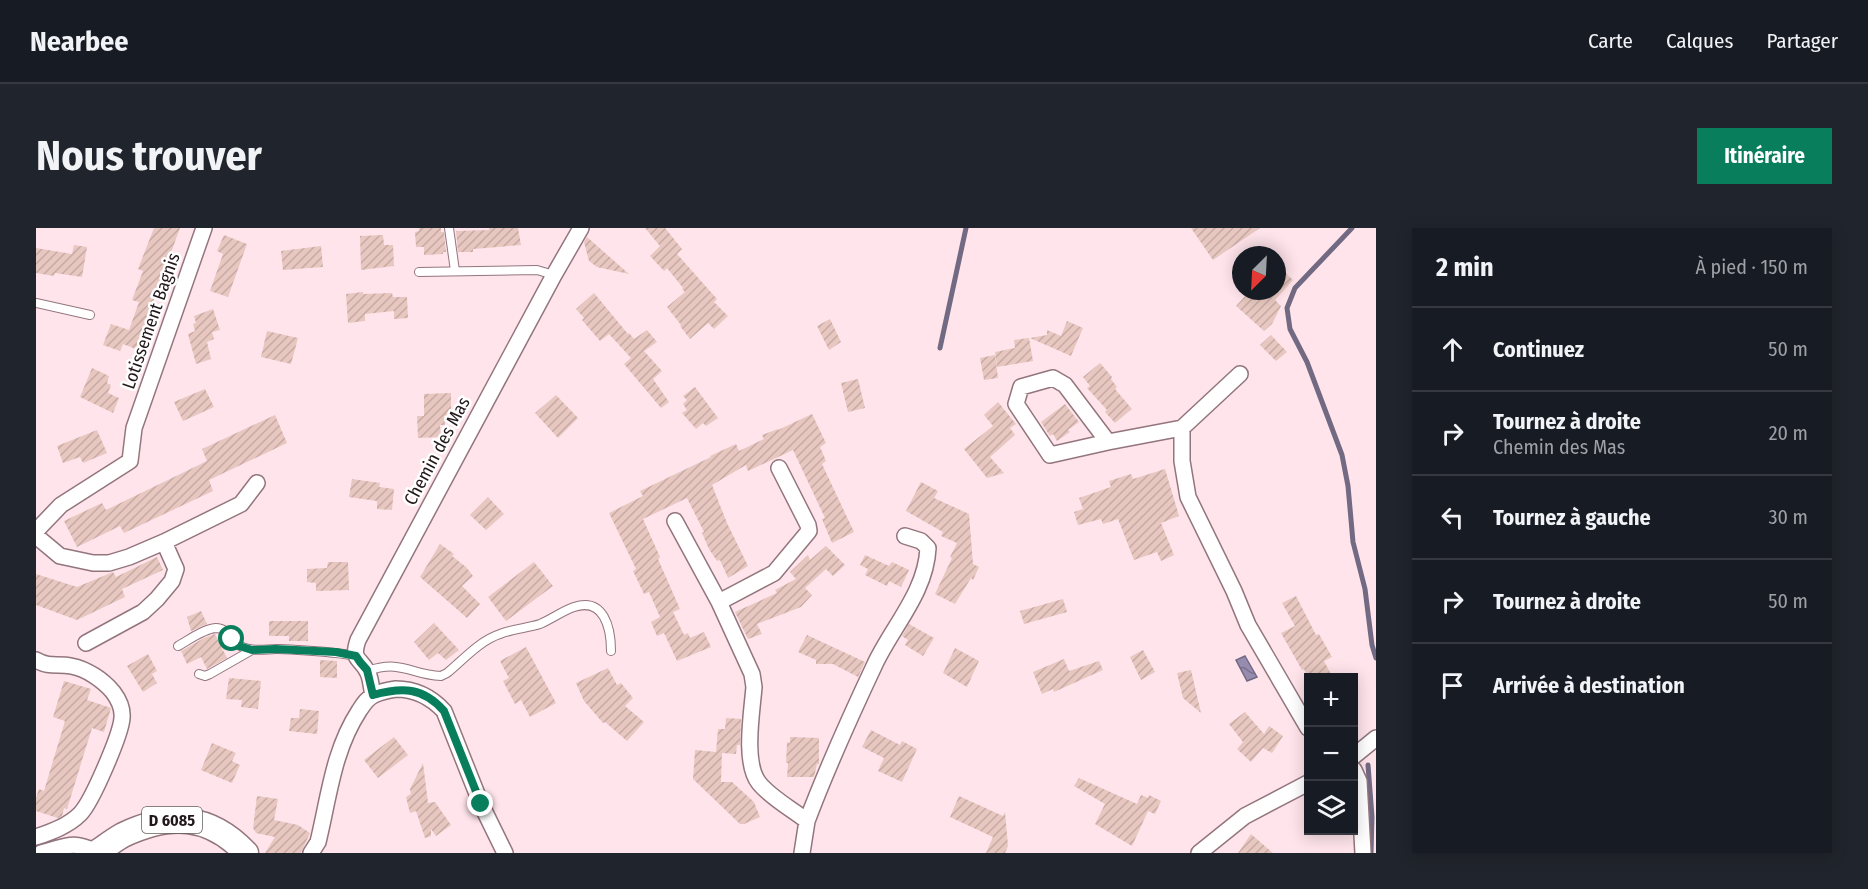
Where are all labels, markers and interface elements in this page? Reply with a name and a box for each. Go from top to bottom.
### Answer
text: Nearbee [30,25,129,58]
text: Carte [1588,28,1633,54]
text: Calques [1666,28,1733,54]
text: Partager [1766,28,1838,54]
button: Itinéraire [1697,128,1832,184]
text: Nous trouver [36,131,262,181]
north arrow [1232,246,1286,300]
street label: Lotissement Bagnis [117,250,185,392]
text: 2 min [1436,252,1494,283]
text: À pied · 150 m [1695,255,1808,279]
icon: ahead [1436,333,1469,366]
text: Continuez [1493,336,1584,363]
text: 50 m [1768,337,1808,361]
street label: Chemin des Mas [399,393,475,509]
text: Tournez à droite [1493,408,1641,435]
icon: right [1436,417,1469,450]
text: 20 m [1769,421,1808,445]
text: Chemin des Mas [1493,435,1625,459]
icon: left [1436,501,1469,534]
text: Tournez à gauche [1493,504,1651,531]
text: 30 m [1768,505,1808,529]
icon: right [1436,585,1469,618]
text: Tournez à droite [1493,588,1641,615]
text: 50 m [1768,589,1808,613]
route start [218,625,244,651]
icon: arrive [1436,669,1469,702]
text: Arrivée à destination [1493,672,1685,699]
map controls [1304,673,1358,835]
button: + [1304,673,1358,727]
button: − [1304,727,1358,781]
button: layers [1304,781,1358,835]
route end [467,790,493,816]
road number: D 6085 [142,807,202,833]

